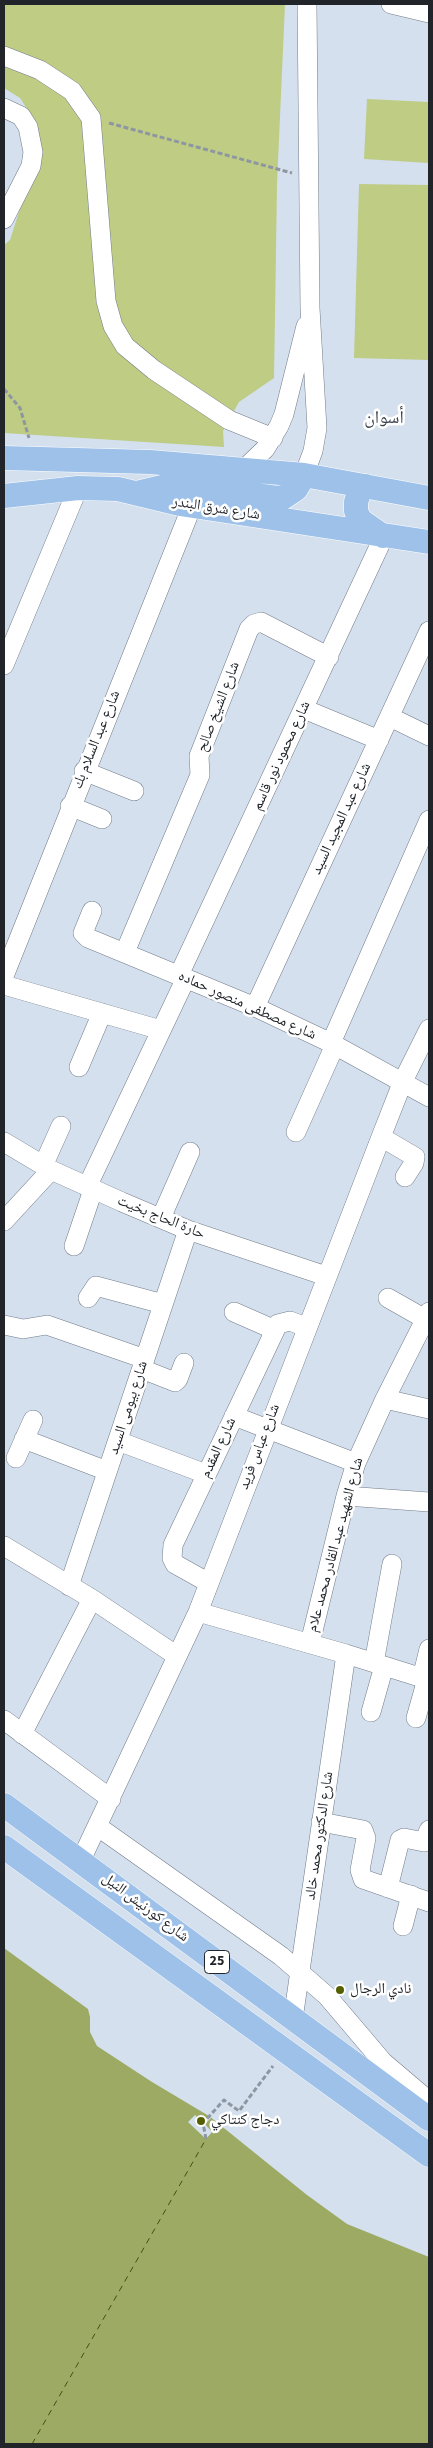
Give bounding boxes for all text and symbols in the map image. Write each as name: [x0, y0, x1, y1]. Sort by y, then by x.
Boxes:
district label: أسوان: [364, 408, 404, 430]
street label: شارع شرق البندر: [171, 493, 261, 525]
street label: شارع الشيخ صالح: [194, 659, 244, 755]
street label: شارع عبد السلام بك: [69, 688, 125, 792]
street label: شارع محمود نور قاسم: [249, 698, 315, 814]
street label: شارع عبد المجيد السيد: [308, 760, 376, 878]
street label: شارع مصطفى منصور حماده: [175, 967, 319, 1045]
street label: حارة الحاج بخيت: [114, 1192, 208, 1244]
street label: شارع بيومى السيد: [105, 1359, 153, 1457]
street label: شارع عباس فريد: [235, 1402, 285, 1492]
street label: شارع المقدم: [197, 1415, 241, 1481]
street label: شارع الشهيد عبد القادر محمد علام: [304, 1456, 368, 1634]
street label: شارع الدكتور محمد خالد: [302, 1771, 338, 1901]
street label: شارع كورنيش النيل: [98, 1870, 192, 1946]
road number: 25: [204, 1950, 230, 1974]
place label: نادي الرجال: [350, 1981, 411, 1999]
marker: نادي الرجال: [334, 1984, 346, 1996]
place label: دجاج كنتاكي: [211, 2112, 279, 2130]
marker: دجاج كنتاكي: [195, 2115, 207, 2127]

